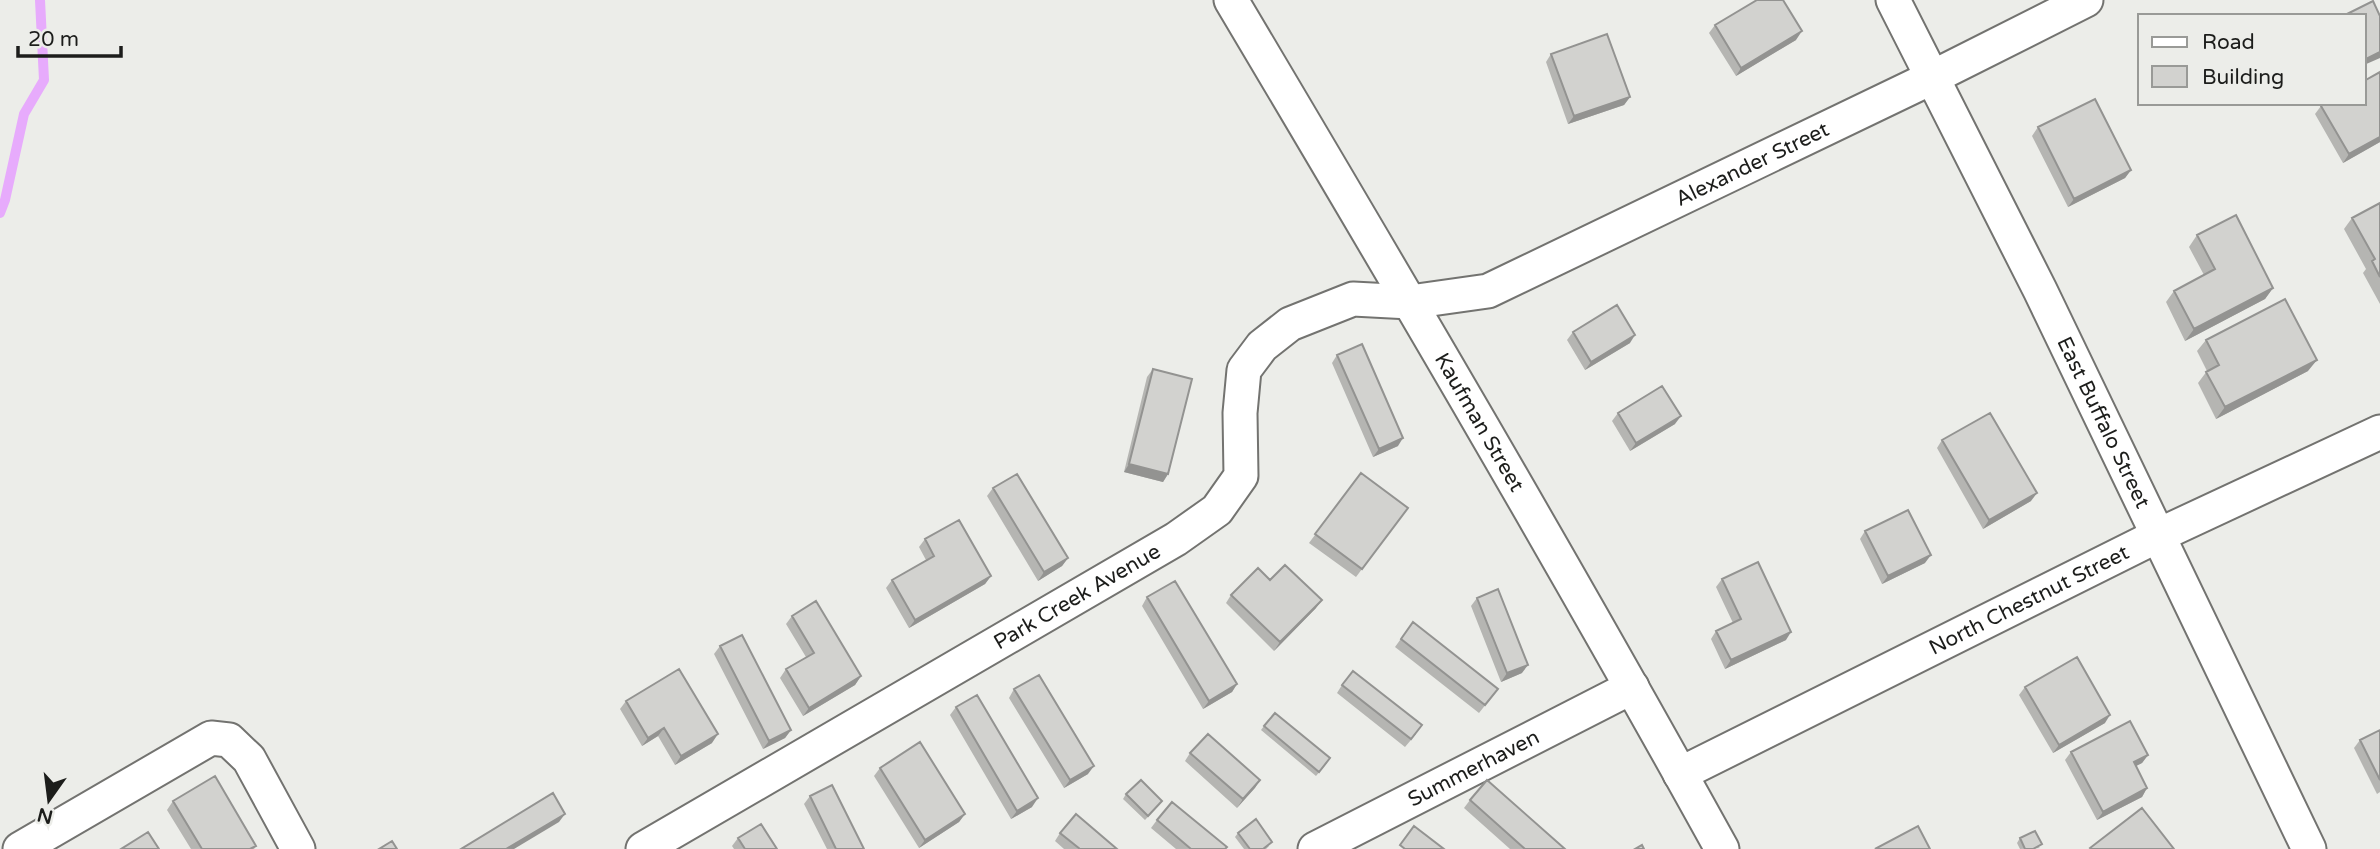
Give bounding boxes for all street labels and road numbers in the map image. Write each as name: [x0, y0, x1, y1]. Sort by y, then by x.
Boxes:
street label: Alexander Street: [1671, 116, 1833, 211]
street label: East Buffalo Street: [2052, 333, 2156, 512]
street label: Kaufman Street: [1430, 349, 1530, 496]
street label: Park Creek Avenue: [989, 538, 1165, 655]
street label: North Chestnut Street: [1925, 540, 2133, 660]
street label: Summerhaven: [1404, 724, 1543, 812]

